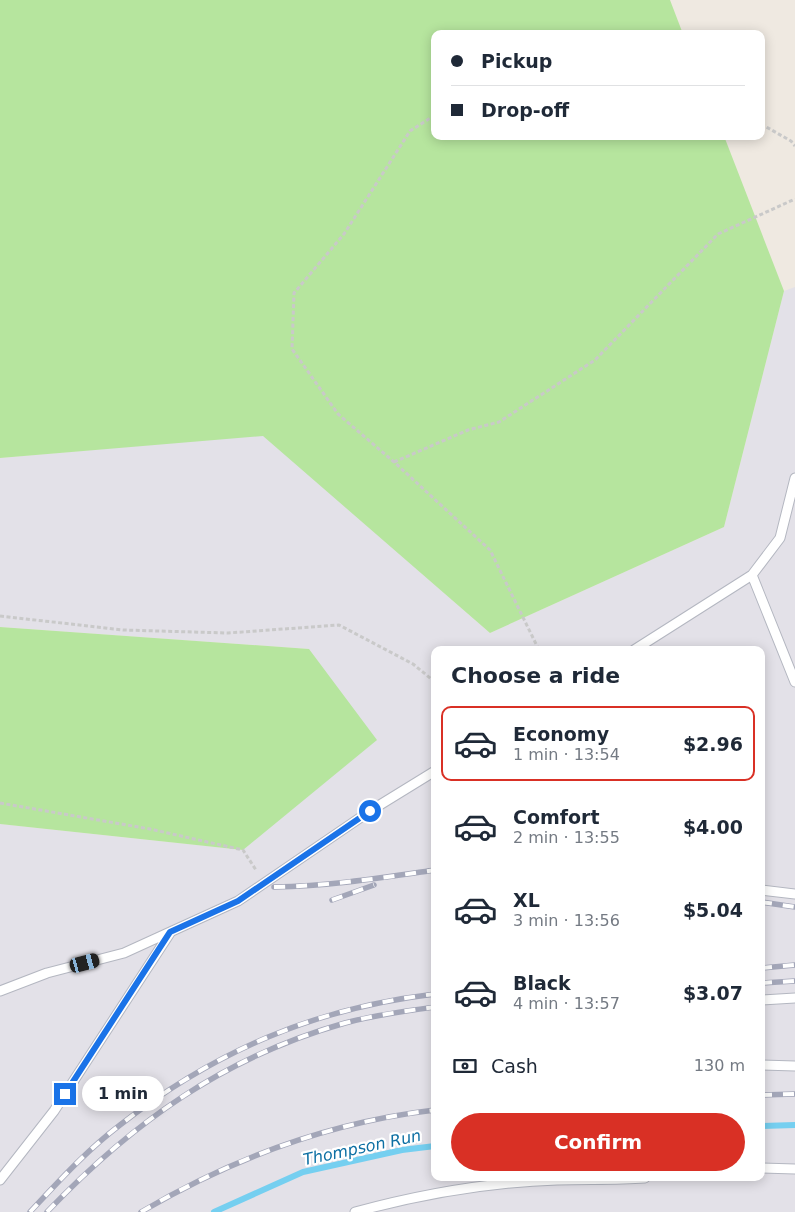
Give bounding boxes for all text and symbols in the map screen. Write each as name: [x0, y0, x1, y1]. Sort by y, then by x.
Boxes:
text: Pickup: [481, 50, 552, 72]
text: Drop-off: [481, 99, 569, 121]
text: Choose a ride: [451, 663, 620, 688]
icon: car: [453, 721, 498, 766]
text: Economy: [513, 723, 609, 745]
text: $2.96: [683, 733, 743, 755]
text: 1 min · 13:54: [513, 745, 620, 764]
route start: [359, 800, 381, 822]
icon: car: [453, 804, 498, 849]
text: Comfort: [513, 806, 600, 828]
text: $4.00: [683, 816, 743, 838]
text: 2 min · 13:55: [513, 828, 620, 847]
icon: car: [453, 887, 498, 932]
text: XL: [513, 889, 540, 911]
text: $5.04: [683, 899, 743, 921]
text: 3 min · 13:56: [513, 911, 620, 930]
car: [68, 952, 101, 974]
icon: car: [453, 970, 498, 1015]
text: Black: [513, 972, 571, 994]
text: $3.07: [683, 982, 743, 1004]
text: 4 min · 13:57: [513, 994, 620, 1013]
icon: cash: [451, 1052, 479, 1080]
text: Cash: [491, 1055, 538, 1077]
text: 130 m: [694, 1056, 745, 1075]
callout: 1 min: [82, 1076, 165, 1112]
route end: [54, 1083, 76, 1105]
text: 1 min: [98, 1084, 148, 1103]
button: Confirm: [451, 1113, 745, 1171]
water label: Thompson Run: [301, 1126, 423, 1169]

